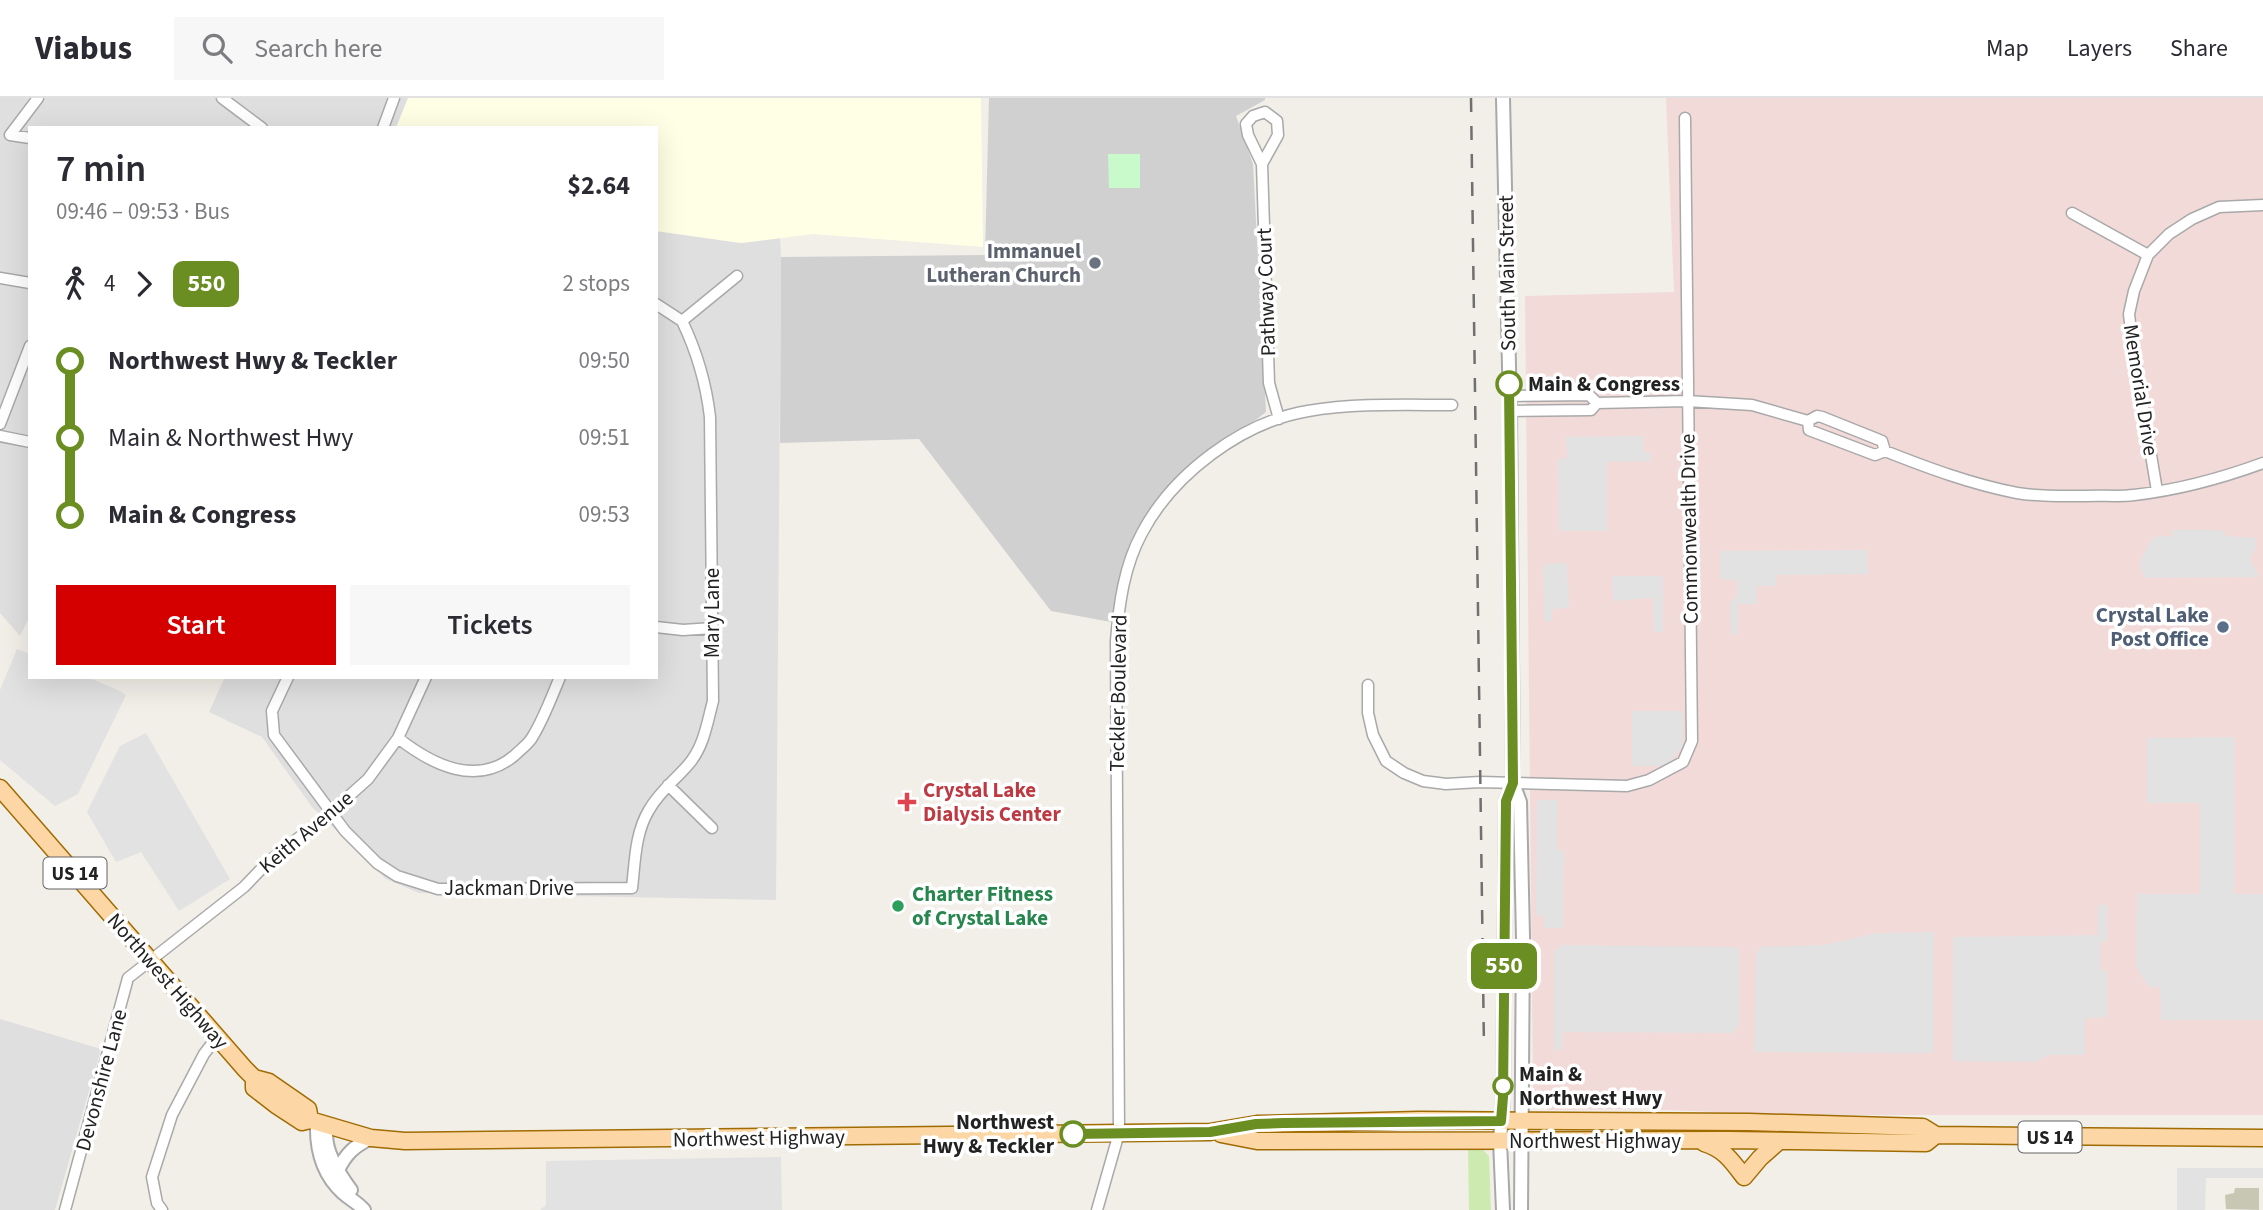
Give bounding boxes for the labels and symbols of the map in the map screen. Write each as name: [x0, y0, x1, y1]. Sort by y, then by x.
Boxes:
street label: South Main Street: [1491, 195, 1523, 351]
street label: Pathway Court: [1249, 227, 1283, 357]
place label: Immanuel Lutheran Church: [926, 236, 1081, 290]
marker: Immanuel Lutheran Church: [1087, 255, 1103, 271]
street label: Memorial Drive: [2116, 322, 2166, 458]
place label: Main & Congress: [1528, 369, 1680, 399]
marker: Main & Congress: [1496, 371, 1522, 397]
street label: Commonwealth Drive: [1672, 434, 1706, 624]
street label: Mary Lane: [697, 568, 727, 658]
place label: Crystal Lake Post Office: [2096, 600, 2209, 654]
street label: Teckler Boulevard: [1102, 614, 1134, 772]
marker: Crystal Lake Post Office: [2215, 619, 2231, 635]
place label: Crystal Lake Dialysis Center: [923, 775, 1061, 829]
street label: Keith Avenue: [252, 784, 360, 880]
marker: Crystal Lake Dialysis Center: [897, 792, 917, 812]
road number: US 14: [43, 858, 106, 888]
street label: Jackman Drive: [444, 873, 574, 903]
place label: Charter Fitness of Crystal Lake: [912, 879, 1053, 933]
marker: Charter Fitness of Crystal Lake: [890, 898, 906, 914]
street label: Northwest Highway: [100, 906, 236, 1056]
line badge: 550: [1464, 943, 1544, 989]
street label: Devonshire Lane: [68, 1006, 134, 1154]
place label: Main & Northwest Hwy: [1519, 1059, 1663, 1113]
marker: Main & Northwest Hwy: [1493, 1076, 1513, 1096]
place label: Northwest Hwy & Teckler: [923, 1107, 1055, 1161]
street label: Northwest Highway: [673, 1121, 845, 1154]
marker: Northwest Hwy & Teckler: [1060, 1121, 1086, 1147]
road number: US 14: [2018, 1121, 2082, 1152]
street label: Northwest Highway: [1509, 1126, 1681, 1156]

